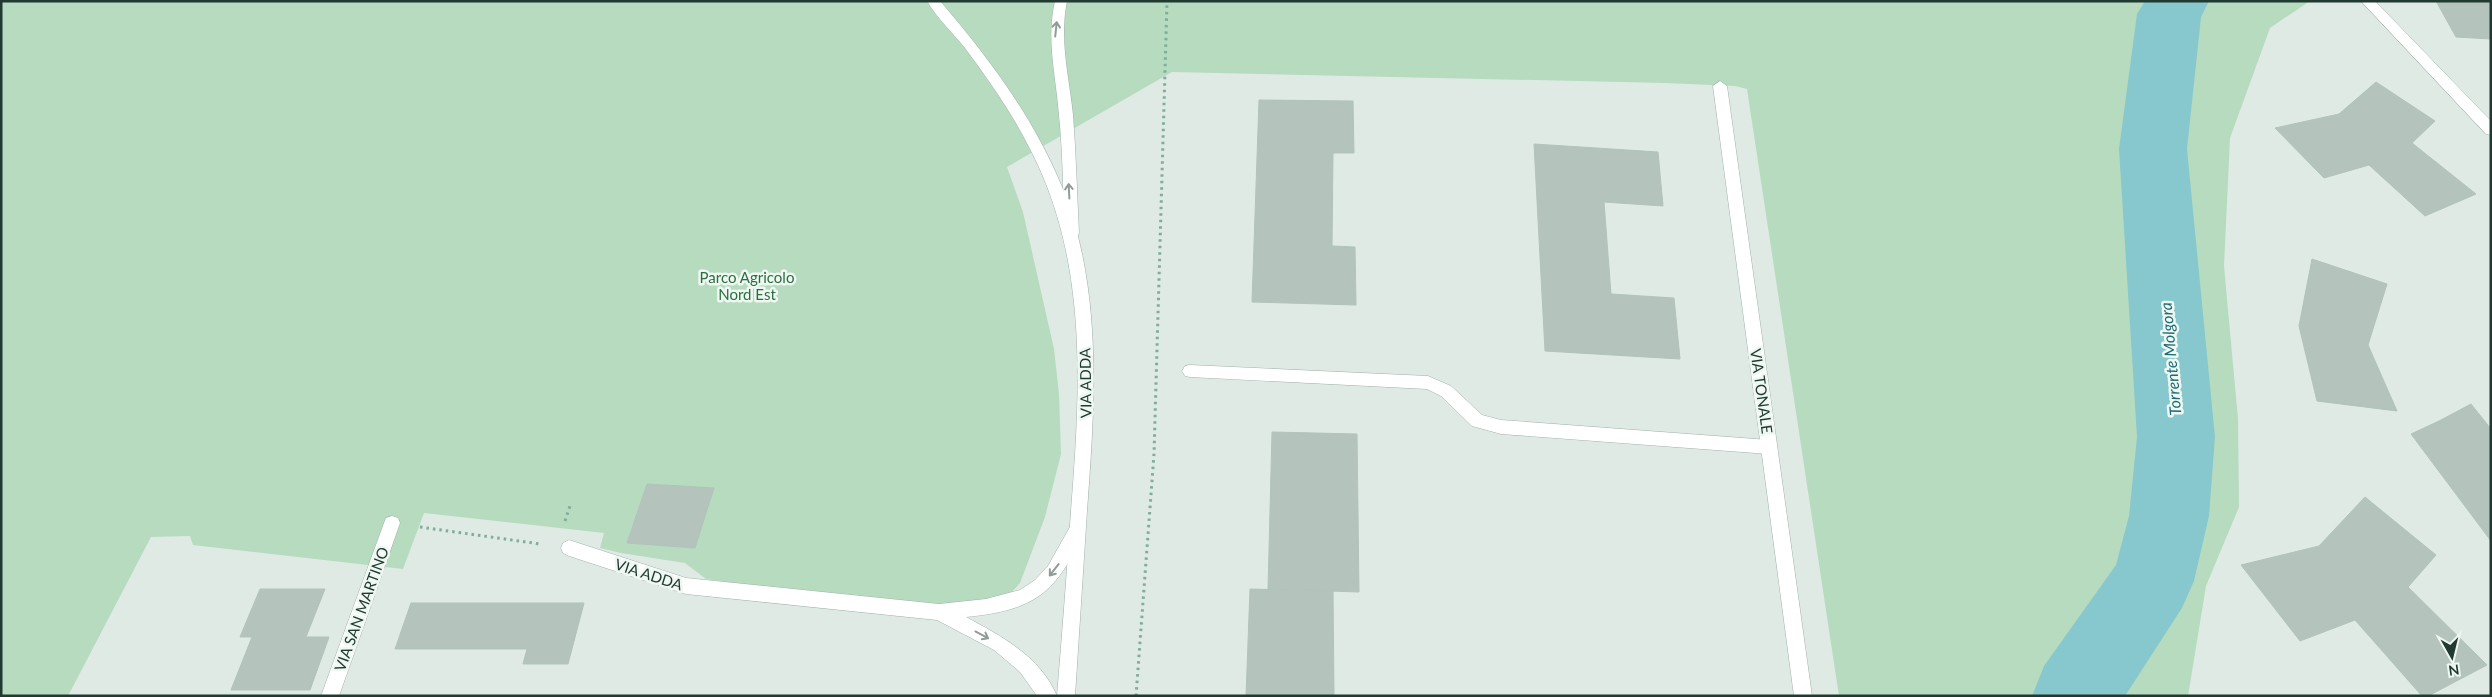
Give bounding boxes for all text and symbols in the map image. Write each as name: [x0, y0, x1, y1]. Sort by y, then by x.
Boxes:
one-way arrow: [1051, 21, 1061, 37]
one-way arrow: [1065, 183, 1074, 199]
park label: Parco Agricolo Nord Est: [700, 268, 794, 303]
water label: Torrente Molgora: [2156, 302, 2184, 416]
street label: VIA ADDA: [1075, 347, 1095, 418]
street label: VIA TONALE: [1747, 347, 1777, 435]
street label: VIA SAN MARTINO: [330, 544, 392, 674]
street label: VIA ADDA: [613, 555, 686, 594]
one-way arrow: [1049, 563, 1059, 577]
one-way arrow: [975, 630, 990, 640]
north arrow: [2427, 632, 2477, 682]
text: N: [2447, 661, 2460, 680]

